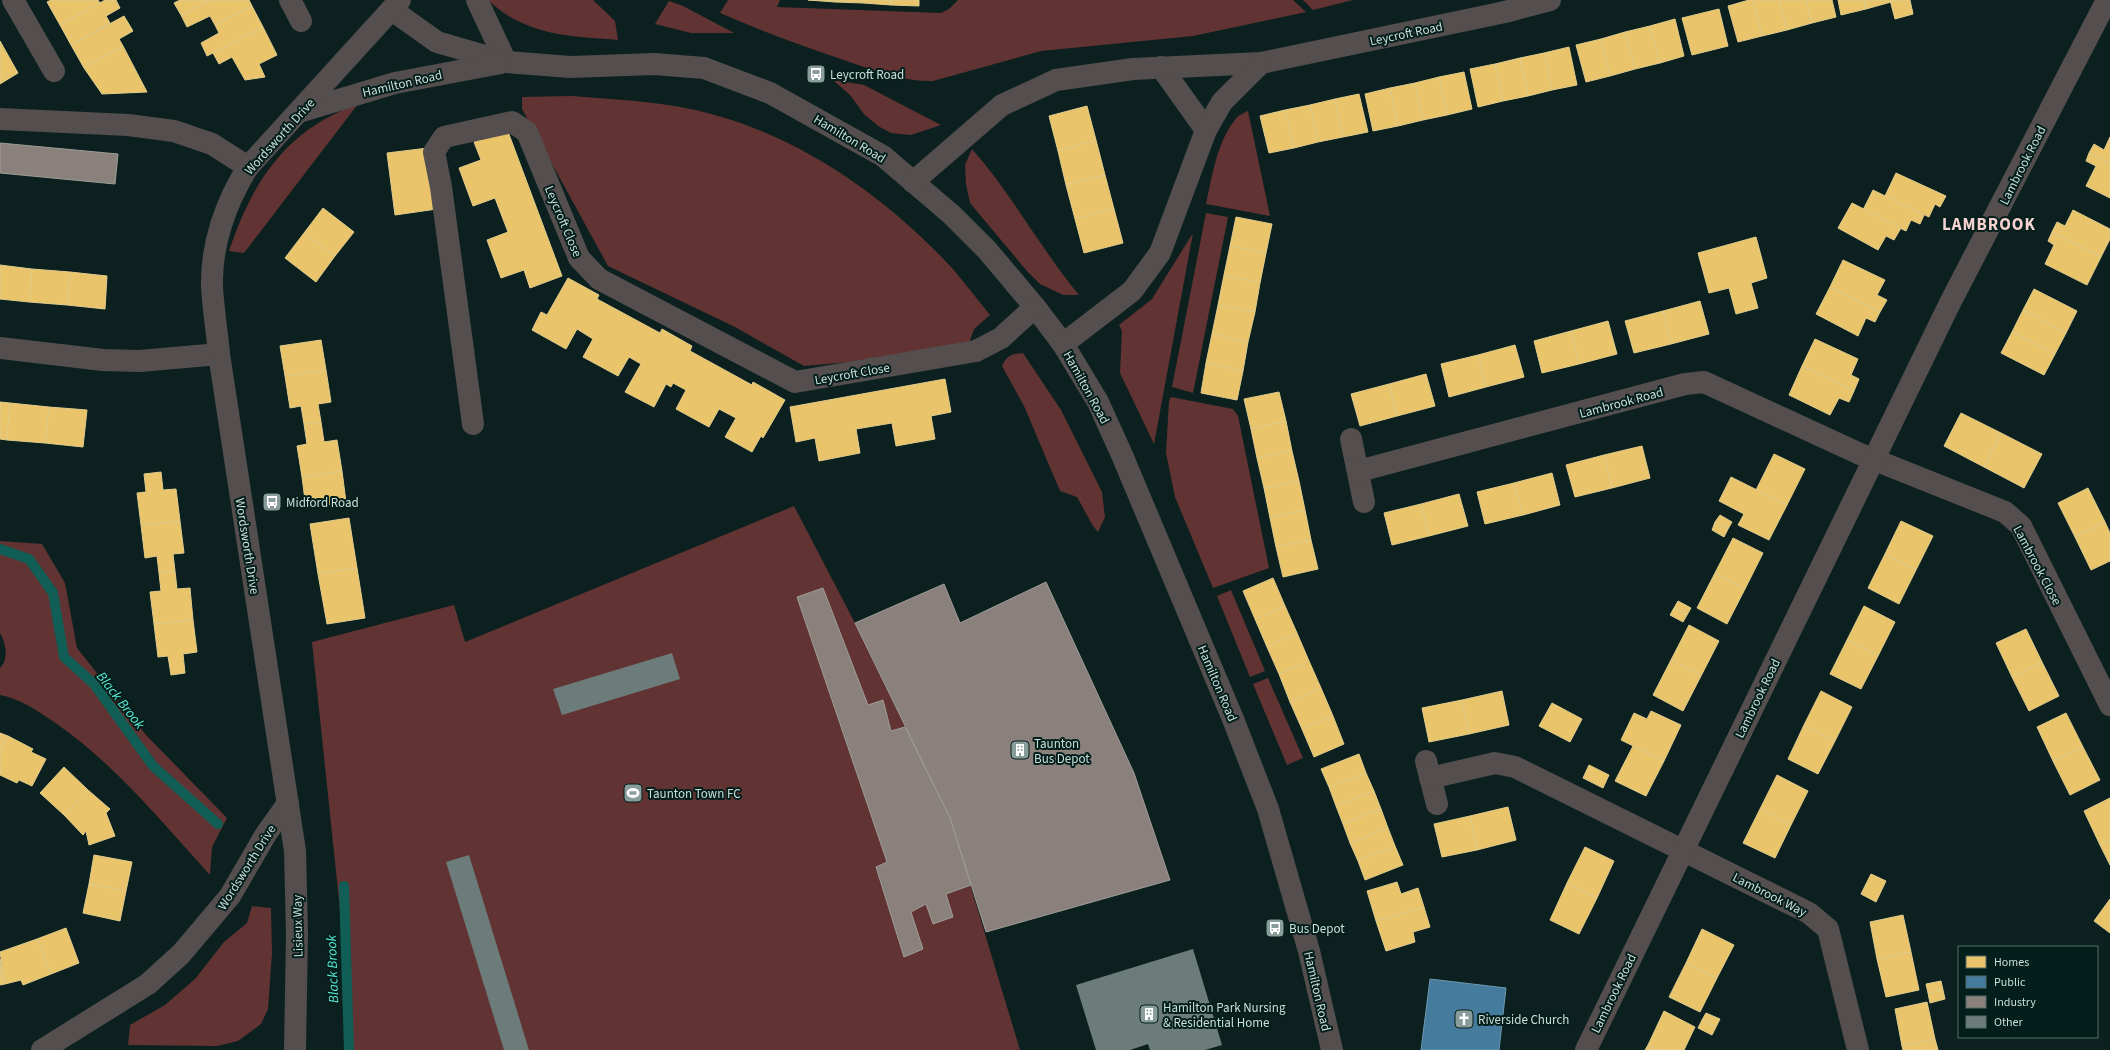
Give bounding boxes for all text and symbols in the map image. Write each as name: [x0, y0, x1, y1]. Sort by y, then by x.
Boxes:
street label: Leycroft Road: [1368, 17, 1444, 51]
bus stop icon: Leycroft Road: [805, 63, 827, 85]
street label: Hamilton Road: [361, 66, 444, 102]
place label: Leycroft Road: [830, 66, 904, 84]
street label: Wordsworth Drive: [240, 94, 319, 179]
street label: Hamilton Road: [810, 110, 889, 167]
street label: Lambrook Road: [1995, 123, 2050, 208]
street label: Leycroft Close: [540, 183, 586, 260]
district label: LAMBROOK: [1942, 213, 2036, 237]
street label: Hamilton Road: [1059, 348, 1114, 427]
street label: Leycroft Close: [813, 359, 891, 389]
street label: Lambrook Road: [1577, 383, 1665, 423]
bus stop icon: Midford Road: [261, 491, 283, 513]
place label: Midford Road: [286, 494, 359, 512]
street label: Wordsworth Drive: [231, 497, 264, 596]
street label: Lambrook Close: [2009, 522, 2066, 609]
street label: Hamilton Road: [1193, 643, 1241, 724]
street label: Lambrook Road: [1731, 656, 1785, 741]
water label: Black Brook: [91, 668, 149, 734]
place label: Taunton Bus Depot: [1034, 735, 1090, 768]
building icon: Taunton Bus Depot: [1009, 739, 1031, 761]
sports icon: Taunton Town FC: [622, 782, 644, 804]
place label: Taunton Town FC: [647, 785, 741, 803]
street label: Wordsworth Drive: [213, 821, 280, 914]
street label: Lambrook Way: [1729, 868, 1810, 921]
street label: Lisieux Way: [288, 894, 308, 957]
bus stop icon: Bus Depot: [1264, 917, 1286, 939]
place label: Bus Depot: [1289, 920, 1345, 938]
water label: Black Brook: [322, 934, 344, 1003]
legend: [1958, 946, 2098, 1038]
street label: Hamilton Road: [1299, 950, 1335, 1033]
street label: Lambrook Road: [1587, 951, 1641, 1036]
text: Homes: [1994, 954, 2029, 971]
text: Public: [1994, 974, 2026, 991]
text: Industry: [1994, 994, 2036, 1011]
place label: Hamilton Park Nursing & Residential Home: [1163, 999, 1286, 1032]
building icon: Hamilton Park Nursing & Residential Home: [1138, 1003, 1160, 1025]
church icon: Riverside Church: [1453, 1008, 1475, 1030]
place label: Riverside Church: [1478, 1011, 1569, 1029]
text: Other: [1994, 1014, 2024, 1031]

